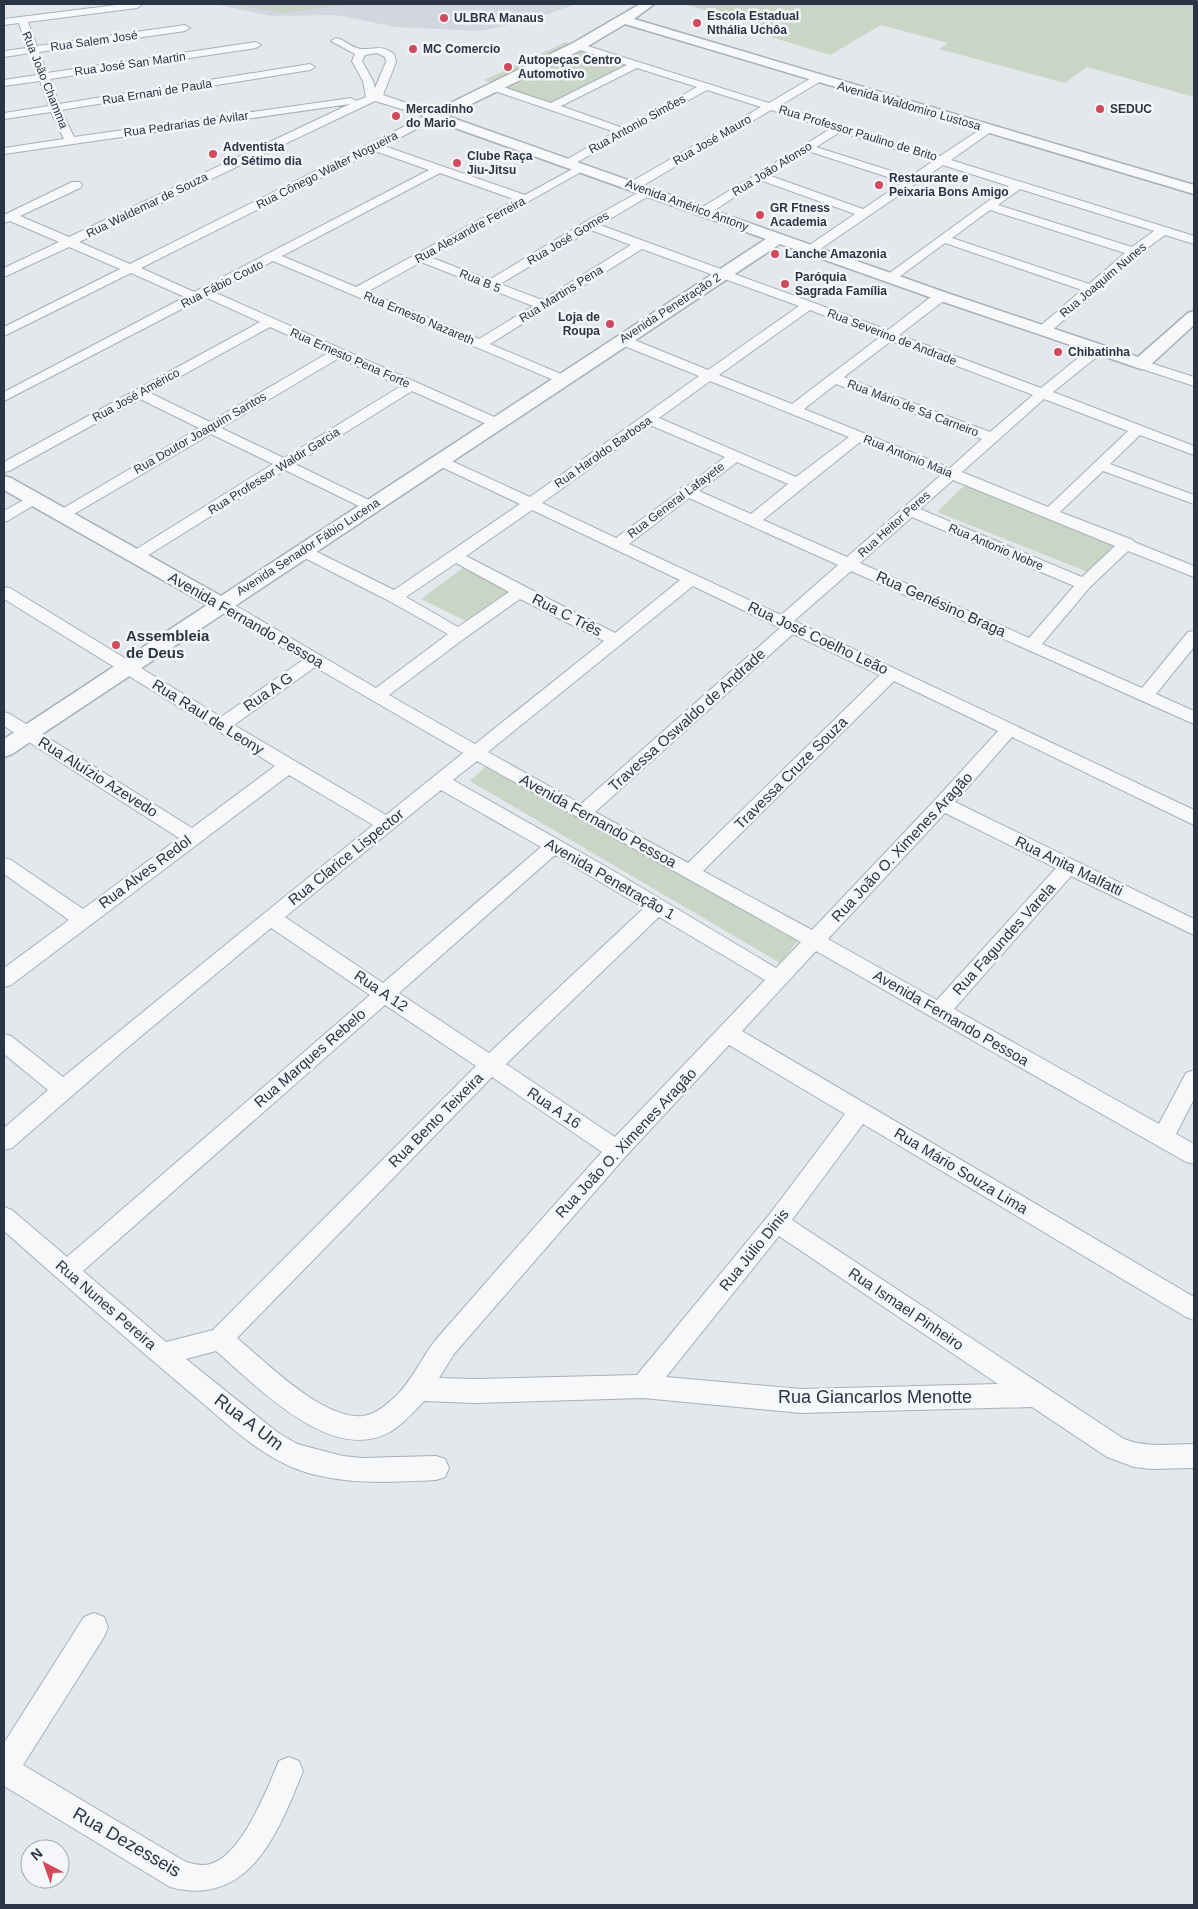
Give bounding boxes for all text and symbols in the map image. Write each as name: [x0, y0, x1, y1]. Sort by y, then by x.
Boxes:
place label: Escola Estadual Nthália Uchôa: [707, 9, 799, 37]
place label: ULBRA Manaus: [454, 11, 544, 25]
marker: ULBRA Manaus: [438, 12, 450, 24]
marker: Escola Estadual Nthália Uchôa: [691, 17, 703, 29]
street label: Rua Salem José: [49, 28, 139, 54]
street label: Rua João Chamma: [19, 29, 71, 131]
place label: MC Comercio: [423, 42, 500, 56]
marker: MC Comercio: [407, 43, 419, 55]
street label: Rua José San Martin: [74, 49, 186, 79]
place label: Autopeças Centro Automotivo: [518, 53, 621, 81]
marker: Autopeças Centro Automotivo: [502, 61, 514, 73]
street label: Rua Ernani de Paula: [101, 76, 213, 108]
street label: Avenida Waldomiro Lustosa: [836, 79, 983, 133]
street label: Rua Antonio Simões: [586, 92, 688, 156]
place label: Mercadinho do Mario: [406, 102, 473, 130]
street label: Rua Professor Paulino de Brito: [777, 102, 939, 164]
place label: SEDUC: [1110, 102, 1152, 116]
marker: SEDUC: [1094, 103, 1106, 115]
street label: Rua Pedrarias de Avilar: [123, 108, 249, 140]
marker: Mercadinho do Mario: [390, 110, 402, 122]
street label: Rua José Mauro: [670, 112, 754, 168]
street label: Rua Cônego Walter Nogueira: [254, 128, 400, 212]
street label: Rua João Afonso: [730, 139, 815, 199]
place label: Adventista do Sétimo dia: [223, 140, 302, 168]
marker: Adventista do Sétimo dia: [207, 148, 219, 160]
place label: Clube Raça Jiu-Jitsu: [467, 149, 533, 177]
marker: Clube Raça Jiu-Jitsu: [451, 157, 463, 169]
street label: Rua Waldemar de Souza: [84, 169, 210, 241]
place label: Restaurante e Peixaria Bons Amigo: [889, 171, 1009, 199]
street label: Avenida Américo Antony: [624, 176, 750, 234]
marker: Restaurante e Peixaria Bons Amigo: [873, 179, 885, 191]
street label: Rua Alexandre Ferreira: [412, 194, 528, 266]
place label: GR Ftness Academia: [770, 201, 830, 229]
street label: Rua José Gomes: [525, 208, 611, 268]
marker: GR Ftness Academia: [754, 209, 766, 221]
street label: Rua Joaquim Nunes: [1057, 240, 1149, 320]
place label: Lanche Amazonia: [785, 247, 887, 261]
marker: Lanche Amazonia: [769, 248, 781, 260]
street label: Rua Fábio Couto: [178, 257, 266, 311]
street label: Rua Martins Pena: [517, 262, 606, 325]
street label: Rua B 5: [457, 266, 503, 296]
street label: Avenida Penetração 2: [617, 270, 724, 346]
place label: Paróquia Sagrada Família: [795, 270, 887, 298]
marker: Paróquia Sagrada Família: [779, 278, 791, 290]
street label: Rua Ernesto Nazareth: [362, 288, 476, 348]
street label: Rua Severino de Andrade: [825, 306, 959, 368]
place label: Loja de Roupa: [558, 310, 600, 338]
marker: Loja de Roupa: [604, 318, 616, 330]
street label: Rua Ernesto Pena Forte: [288, 325, 412, 391]
place label: Chibatinha: [1068, 345, 1130, 359]
marker: Chibatinha: [1052, 346, 1064, 358]
street label: Rua José Américo: [90, 365, 182, 425]
street label: Rua Mário de Sá Carneiro: [845, 376, 981, 440]
street label: Rua Doutor Joaquim Santos: [131, 389, 269, 477]
street label: Rua Haroldo Barbosa: [552, 413, 655, 491]
street label: Rua Professor Waldir Garcia: [206, 425, 343, 517]
street label: Rua Antonio Maia: [861, 432, 955, 480]
street label: Rua General Lafayete: [625, 459, 727, 541]
street label: Rua Heitor Peres: [855, 488, 933, 560]
street label: Avenida Senador Fábio Lucena: [234, 495, 382, 599]
street label: Rua Antonio Nobre: [947, 521, 1046, 573]
street label: Rua Genésino Braga: [874, 567, 1009, 640]
street label: Avenida Fernando Pessoa: [166, 568, 328, 671]
street label: Rua C Três: [530, 590, 605, 639]
street label: Rua José Coelho Leão: [745, 598, 891, 677]
place label: Assembleia de Deus: [126, 627, 210, 661]
marker: Assembleia de Deus: [110, 639, 122, 651]
street label: Travessa Oswaldo de Andrade: [605, 645, 768, 794]
street label: Rua A G: [240, 669, 295, 715]
street label: Rua Raul de Leony: [149, 675, 268, 758]
street label: Travessa Cruze Souza: [731, 712, 851, 832]
street label: Rua Aluízio Azevedo: [35, 733, 161, 820]
street label: Rua João O. Ximenes Aragão: [828, 768, 976, 925]
street label: Avenida Fernando Pessoa: [517, 770, 680, 871]
street label: Rua Clarice Lispector: [285, 805, 407, 908]
street label: Rua Alves Redol: [95, 831, 194, 912]
street label: Rua Anita Malfatti: [1013, 832, 1126, 899]
street label: Avenida Penetração 1: [542, 834, 678, 923]
street label: Rua Fagundes Varela: [949, 879, 1059, 998]
street label: Avenida Fernando Pessoa: [871, 966, 1033, 1069]
street label: Rua A 12: [351, 967, 411, 1015]
street label: Rua Marques Rebelo: [251, 1005, 369, 1111]
street label: Rua João O. Ximenes Aragão: [552, 1064, 700, 1221]
street label: Rua Bento Teixeira: [385, 1068, 487, 1170]
street label: Rua A 16: [524, 1084, 584, 1132]
street label: Rua Mário Souza Lima: [891, 1124, 1032, 1217]
street label: Rua Júlio Dinis: [716, 1205, 792, 1294]
street label: Rua Nunes Pereira: [53, 1256, 161, 1353]
street label: Rua Ismael Pinheiro: [846, 1264, 967, 1353]
street label: Rua Giancarlos Menotte: [778, 1387, 972, 1407]
street label: Rua A Um: [211, 1390, 287, 1454]
street label: Rua Dezesseis: [70, 1803, 184, 1881]
north arrow: [20, 1839, 70, 1889]
text: N: [27, 1845, 46, 1864]

